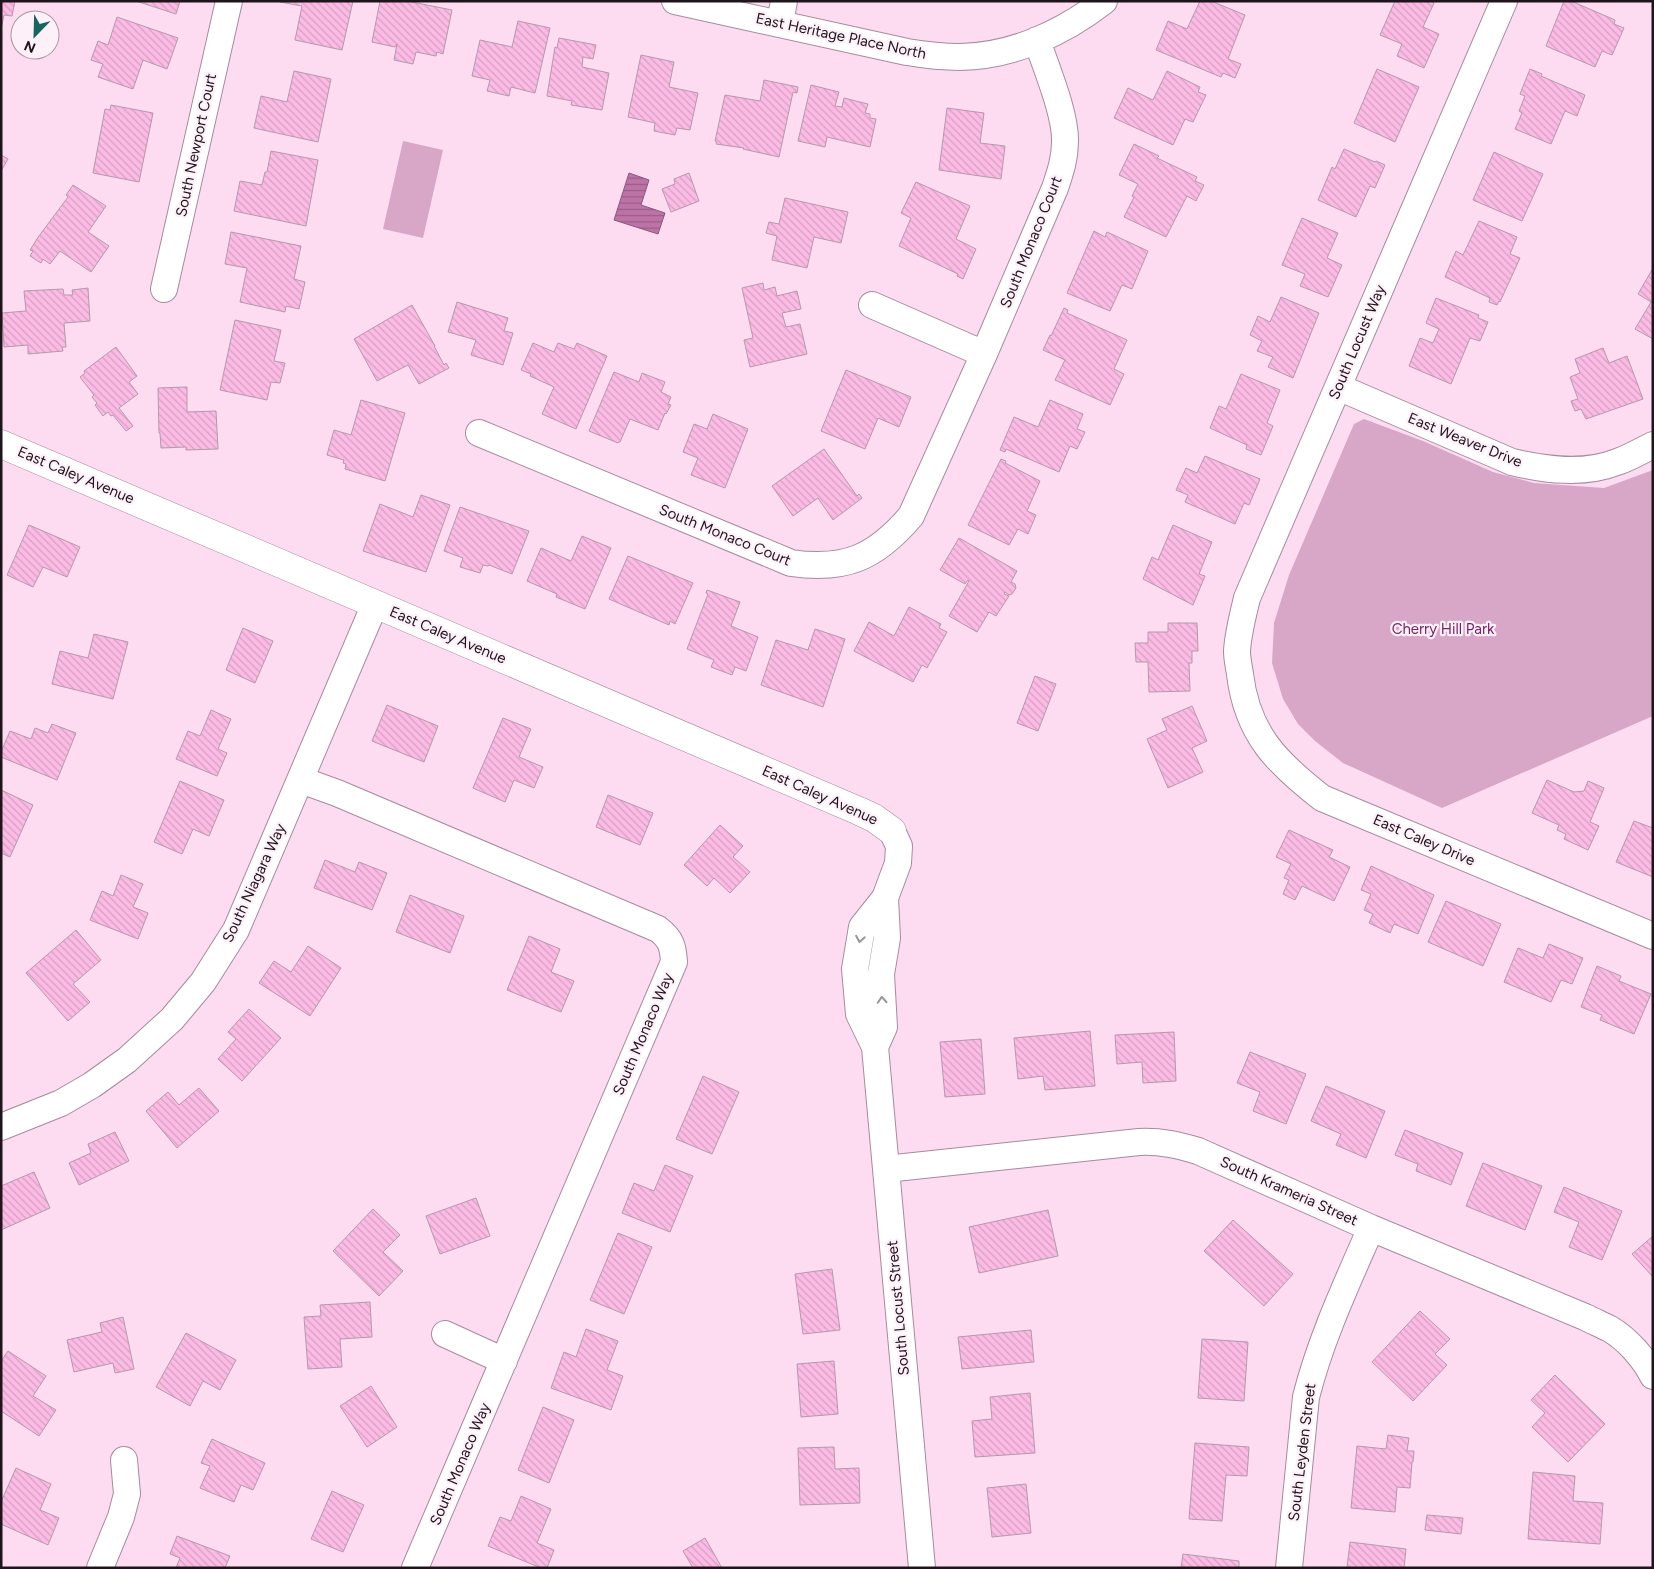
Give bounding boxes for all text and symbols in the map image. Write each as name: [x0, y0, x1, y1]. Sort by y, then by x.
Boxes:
street label: East Heritage Place North: [754, 9, 928, 63]
north arrow: [10, 10, 60, 60]
text: N: [22, 37, 38, 56]
street label: South Newport Court: [172, 71, 220, 218]
street label: South Monaco Court: [996, 173, 1066, 311]
street label: South Locust Way: [1325, 282, 1389, 402]
street label: East Weaver Drive: [1405, 409, 1525, 471]
street label: East Caley Avenue: [15, 442, 137, 508]
street label: South Monaco Court: [656, 500, 794, 570]
street label: East Caley Avenue: [387, 602, 509, 668]
park label: Cherry Hill Park: [1392, 620, 1495, 638]
street label: East Caley Avenue: [759, 761, 881, 829]
street label: East Caley Drive: [1370, 810, 1478, 870]
street label: South Niagara Way: [219, 821, 289, 945]
one-way arrow: [856, 934, 866, 943]
street label: South Monaco Way: [609, 970, 677, 1098]
one-way arrow: [877, 996, 888, 1004]
street label: South Krameria Street: [1217, 1153, 1361, 1230]
street label: South Locust Street: [883, 1239, 913, 1376]
street label: South Leyden Street: [1285, 1382, 1319, 1522]
street label: South Monaco Way: [426, 1400, 494, 1528]

